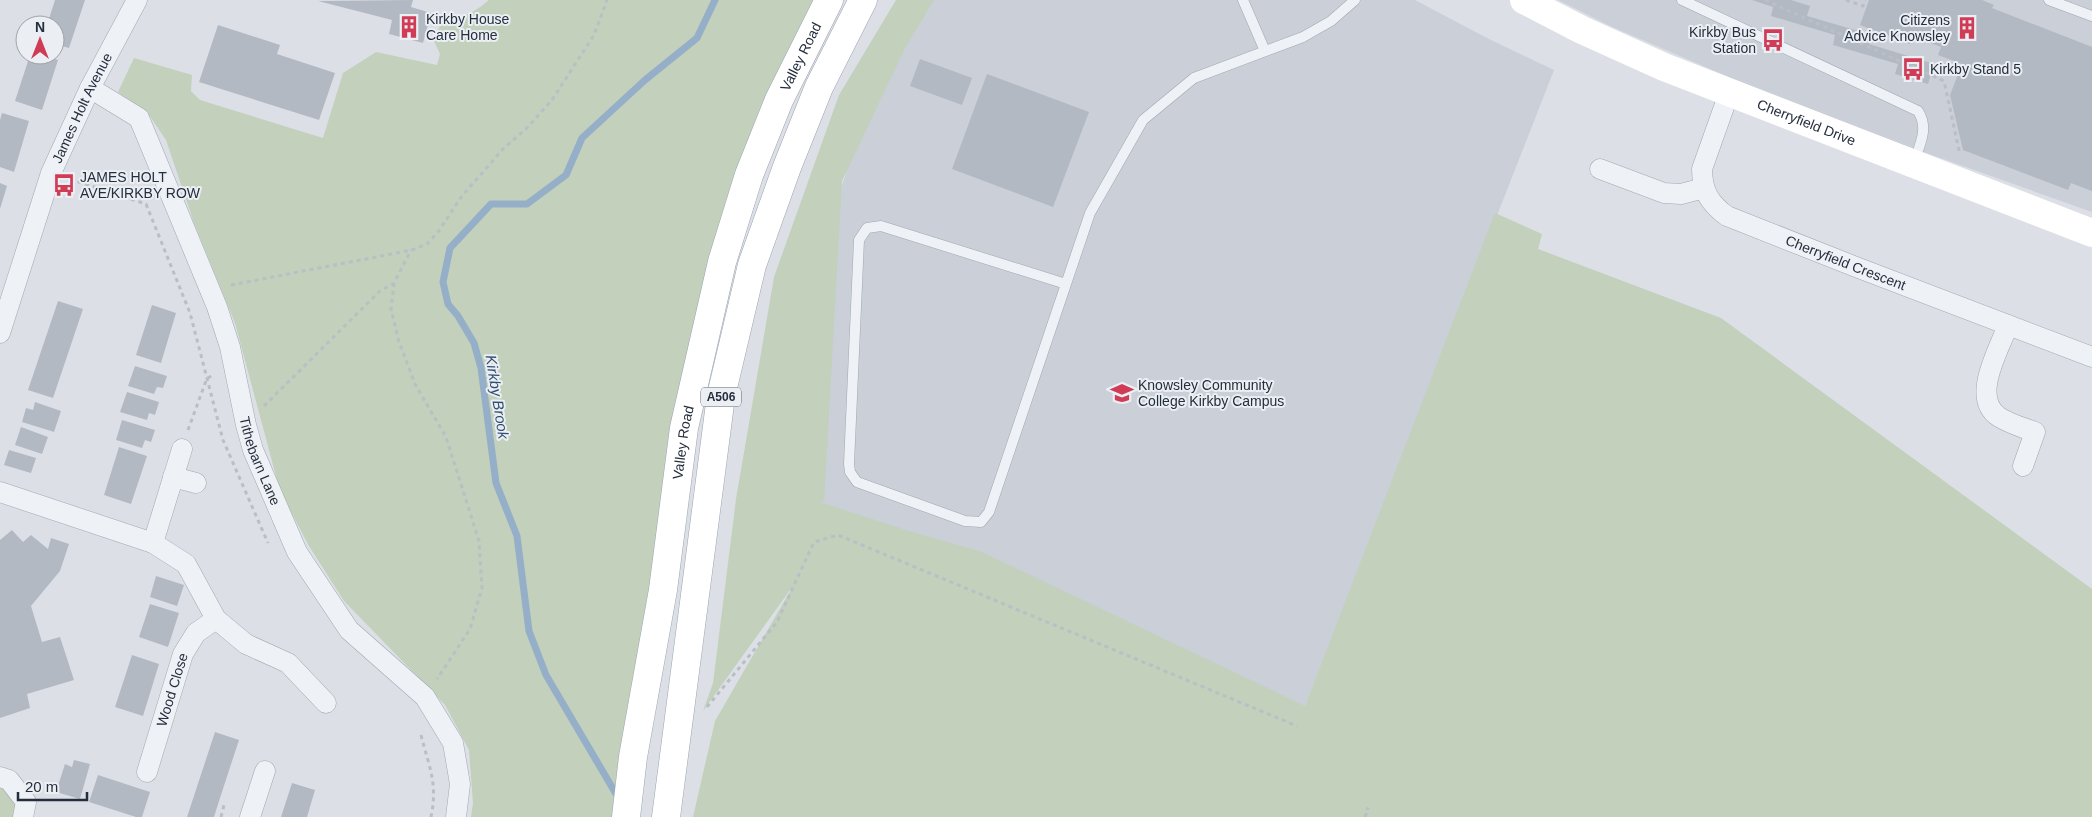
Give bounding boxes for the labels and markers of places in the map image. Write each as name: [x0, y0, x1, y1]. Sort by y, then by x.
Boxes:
place label: Kirkby House Care Home: [426, 11, 509, 43]
place label: Citizens Advice Knowsley: [1844, 12, 1950, 44]
building icon: Kirkby House Care Home: [396, 14, 422, 40]
building icon: Citizens Advice Knowsley: [1954, 15, 1980, 41]
place label: Kirkby Bus Station: [1689, 24, 1756, 56]
bus stop icon: Kirkby Bus Station: [1760, 27, 1786, 53]
bus stop icon: Kirkby Stand 5: [1900, 56, 1926, 82]
place label: Kirkby Stand 5: [1930, 61, 2021, 77]
place label: JAMES HOLT AVE/KIRKBY ROW: [80, 169, 201, 201]
bus stop icon: JAMES HOLT AVE/KIRKBY ROW: [51, 172, 77, 198]
place label: Knowsley Community College Kirkby Campus: [1138, 377, 1284, 409]
school or university icon: Knowsley Community College Kirkby Campus: [1109, 380, 1135, 406]

